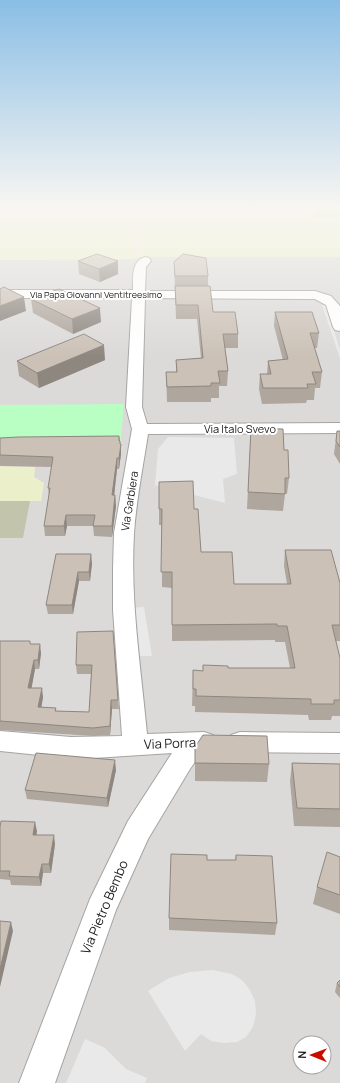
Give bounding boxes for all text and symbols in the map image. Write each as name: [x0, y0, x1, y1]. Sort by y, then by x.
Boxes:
street label: Via Papa Giovanni Ventitreesimo: [30, 288, 162, 301]
street label: Via Italo Svevo: [204, 421, 276, 436]
street label: Via Garbiera: [117, 470, 141, 532]
street label: Via Porra: [144, 733, 196, 753]
street label: Via Pietro Bembo: [76, 857, 132, 957]
north arrow: [292, 1035, 332, 1075]
text: N: [294, 1051, 309, 1059]

